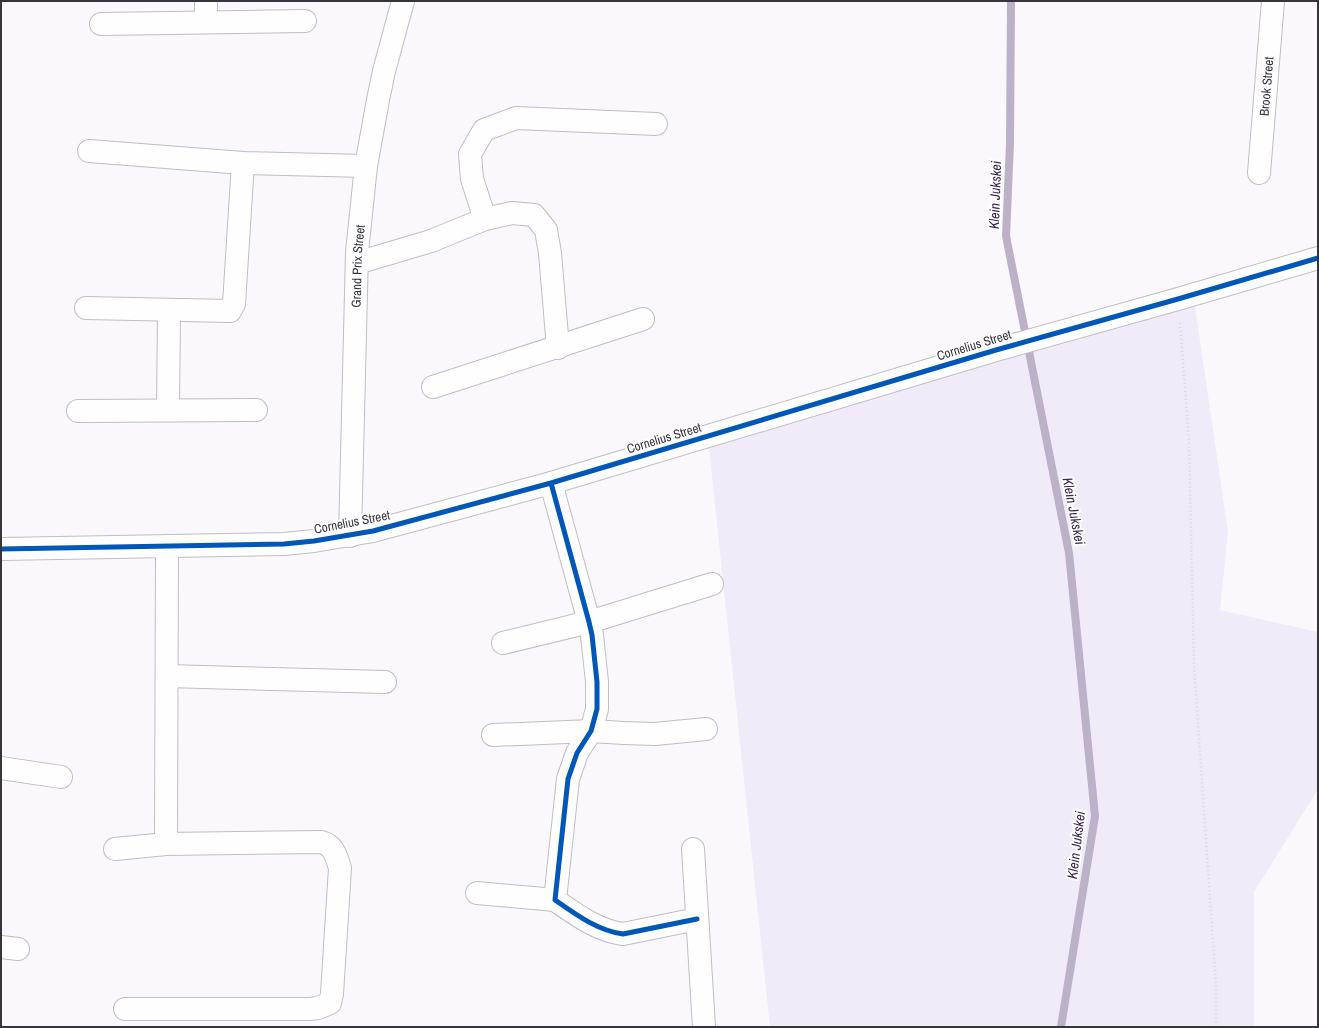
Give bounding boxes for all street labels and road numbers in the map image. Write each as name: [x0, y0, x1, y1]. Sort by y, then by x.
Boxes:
street label: Brook Street: [1255, 56, 1277, 117]
street label: Grand Prix Street: [347, 224, 368, 308]
street label: Cornelius Street: [935, 326, 1013, 364]
street label: Cornelius Street: [625, 419, 703, 457]
street label: Cornelius Street: [313, 506, 391, 538]

